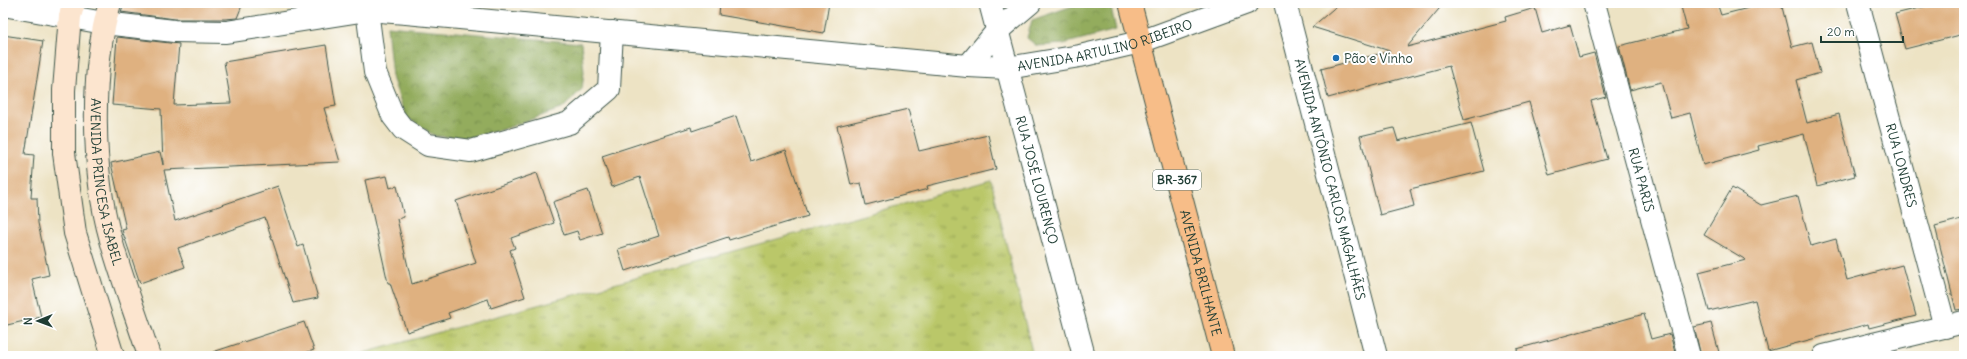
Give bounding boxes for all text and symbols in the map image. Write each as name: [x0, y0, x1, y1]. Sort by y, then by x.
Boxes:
street label: AVENIDA ARTULINO RIBEIRO: [1016, 16, 1195, 75]
scale bar: [1821, 18, 1903, 44]
text: 20 m: [1827, 24, 1855, 39]
place label: Pão e Vinho: [1344, 50, 1413, 67]
marker: Pão e Vinho: [1331, 53, 1341, 63]
street label: AVENIDA ANTÔNIO CARLOS MAGALHÃES: [1291, 57, 1369, 302]
street label: AVENIDA PRINCESA ISABEL: [87, 98, 126, 268]
street label: RUA JOSÉ LOURENÇO: [1011, 114, 1062, 246]
street label: RUA LONDRES: [1882, 121, 1921, 209]
street label: RUA PARIS: [1624, 146, 1658, 214]
road number: BR-367: [1153, 170, 1201, 190]
street label: AVENIDA BRILHANTE: [1176, 208, 1225, 338]
north arrow: [18, 301, 58, 341]
text: N: [21, 317, 35, 325]

